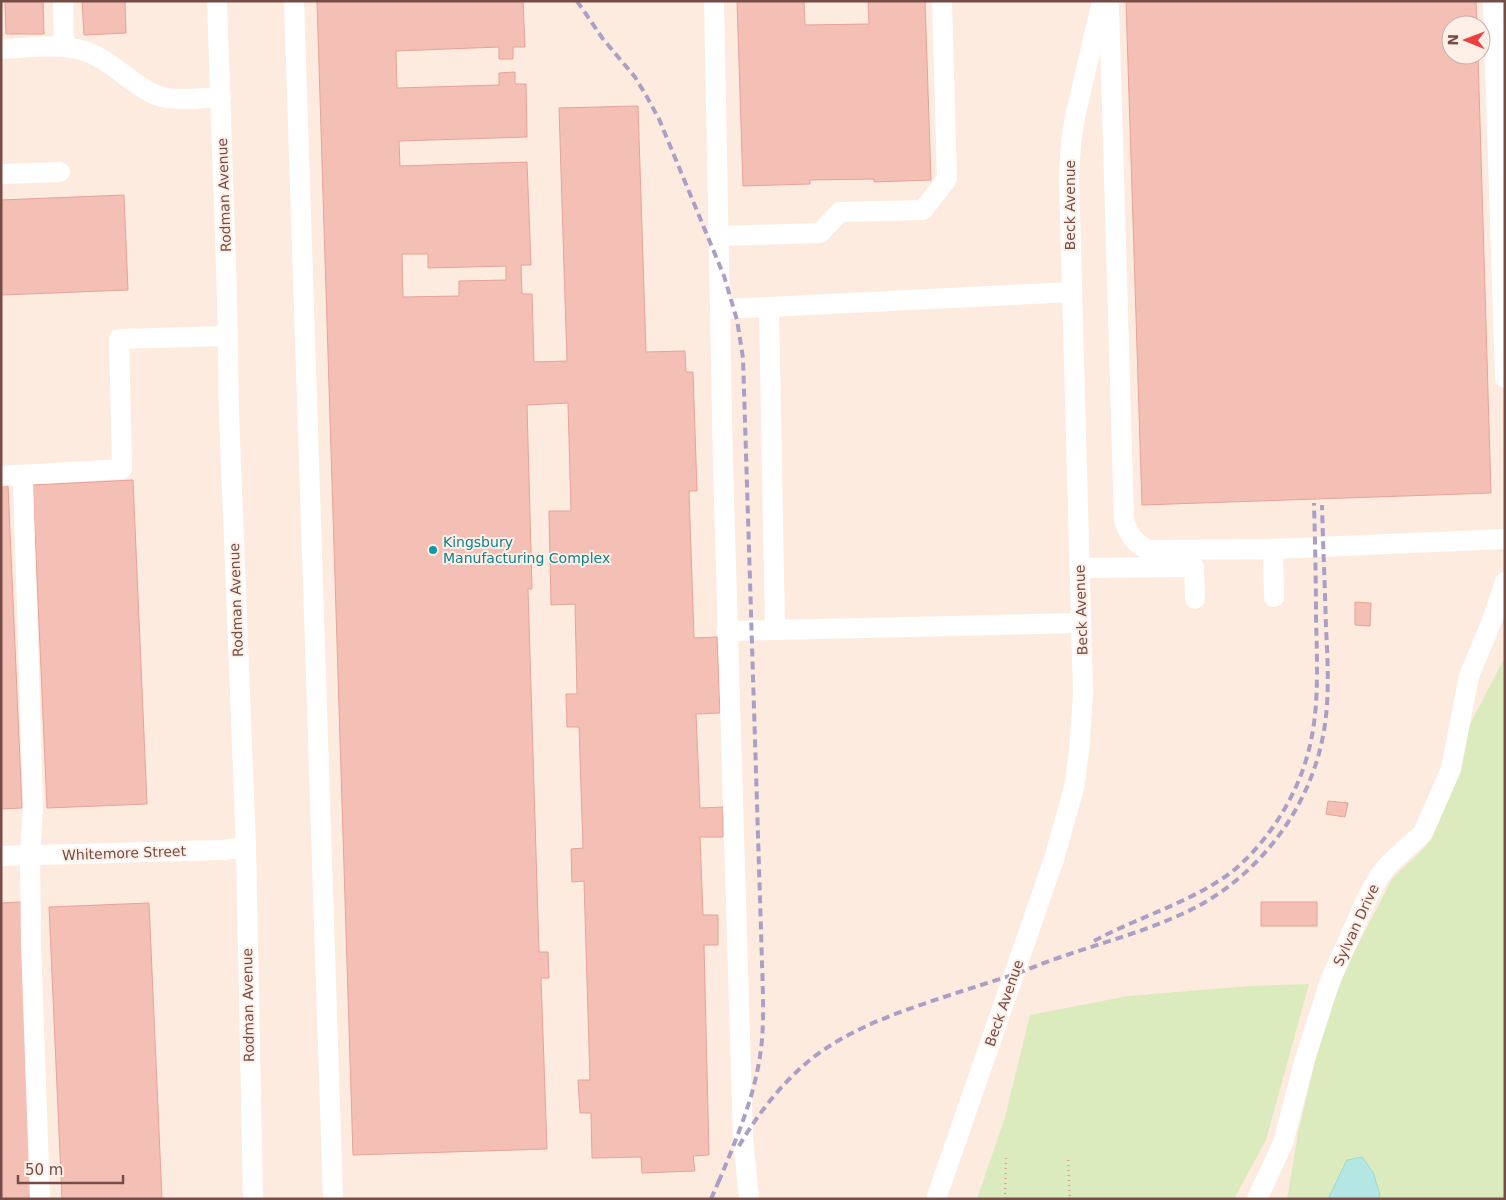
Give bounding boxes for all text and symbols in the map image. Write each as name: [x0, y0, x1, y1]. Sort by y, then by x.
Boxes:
north arrow: [1441, 15, 1491, 65]
text: N: [1445, 34, 1461, 46]
street label: Rodman Avenue: [214, 138, 234, 252]
street label: Beck Avenue: [1062, 160, 1078, 250]
place label: Kingsbury Manufacturing Complex: [443, 534, 610, 566]
street label: Rodman Avenue: [226, 543, 246, 657]
marker: Kingsbury Manufacturing Complex: [427, 544, 439, 556]
street label: Beck Avenue: [1071, 564, 1091, 656]
street label: Whitemore Street: [62, 843, 187, 863]
street label: Sylvan Drive: [1330, 881, 1382, 969]
street label: Rodman Avenue: [239, 948, 257, 1062]
street label: Beck Avenue: [982, 958, 1026, 1048]
scale bar: [18, 1152, 122, 1184]
text: 50 m: [25, 1161, 63, 1179]

